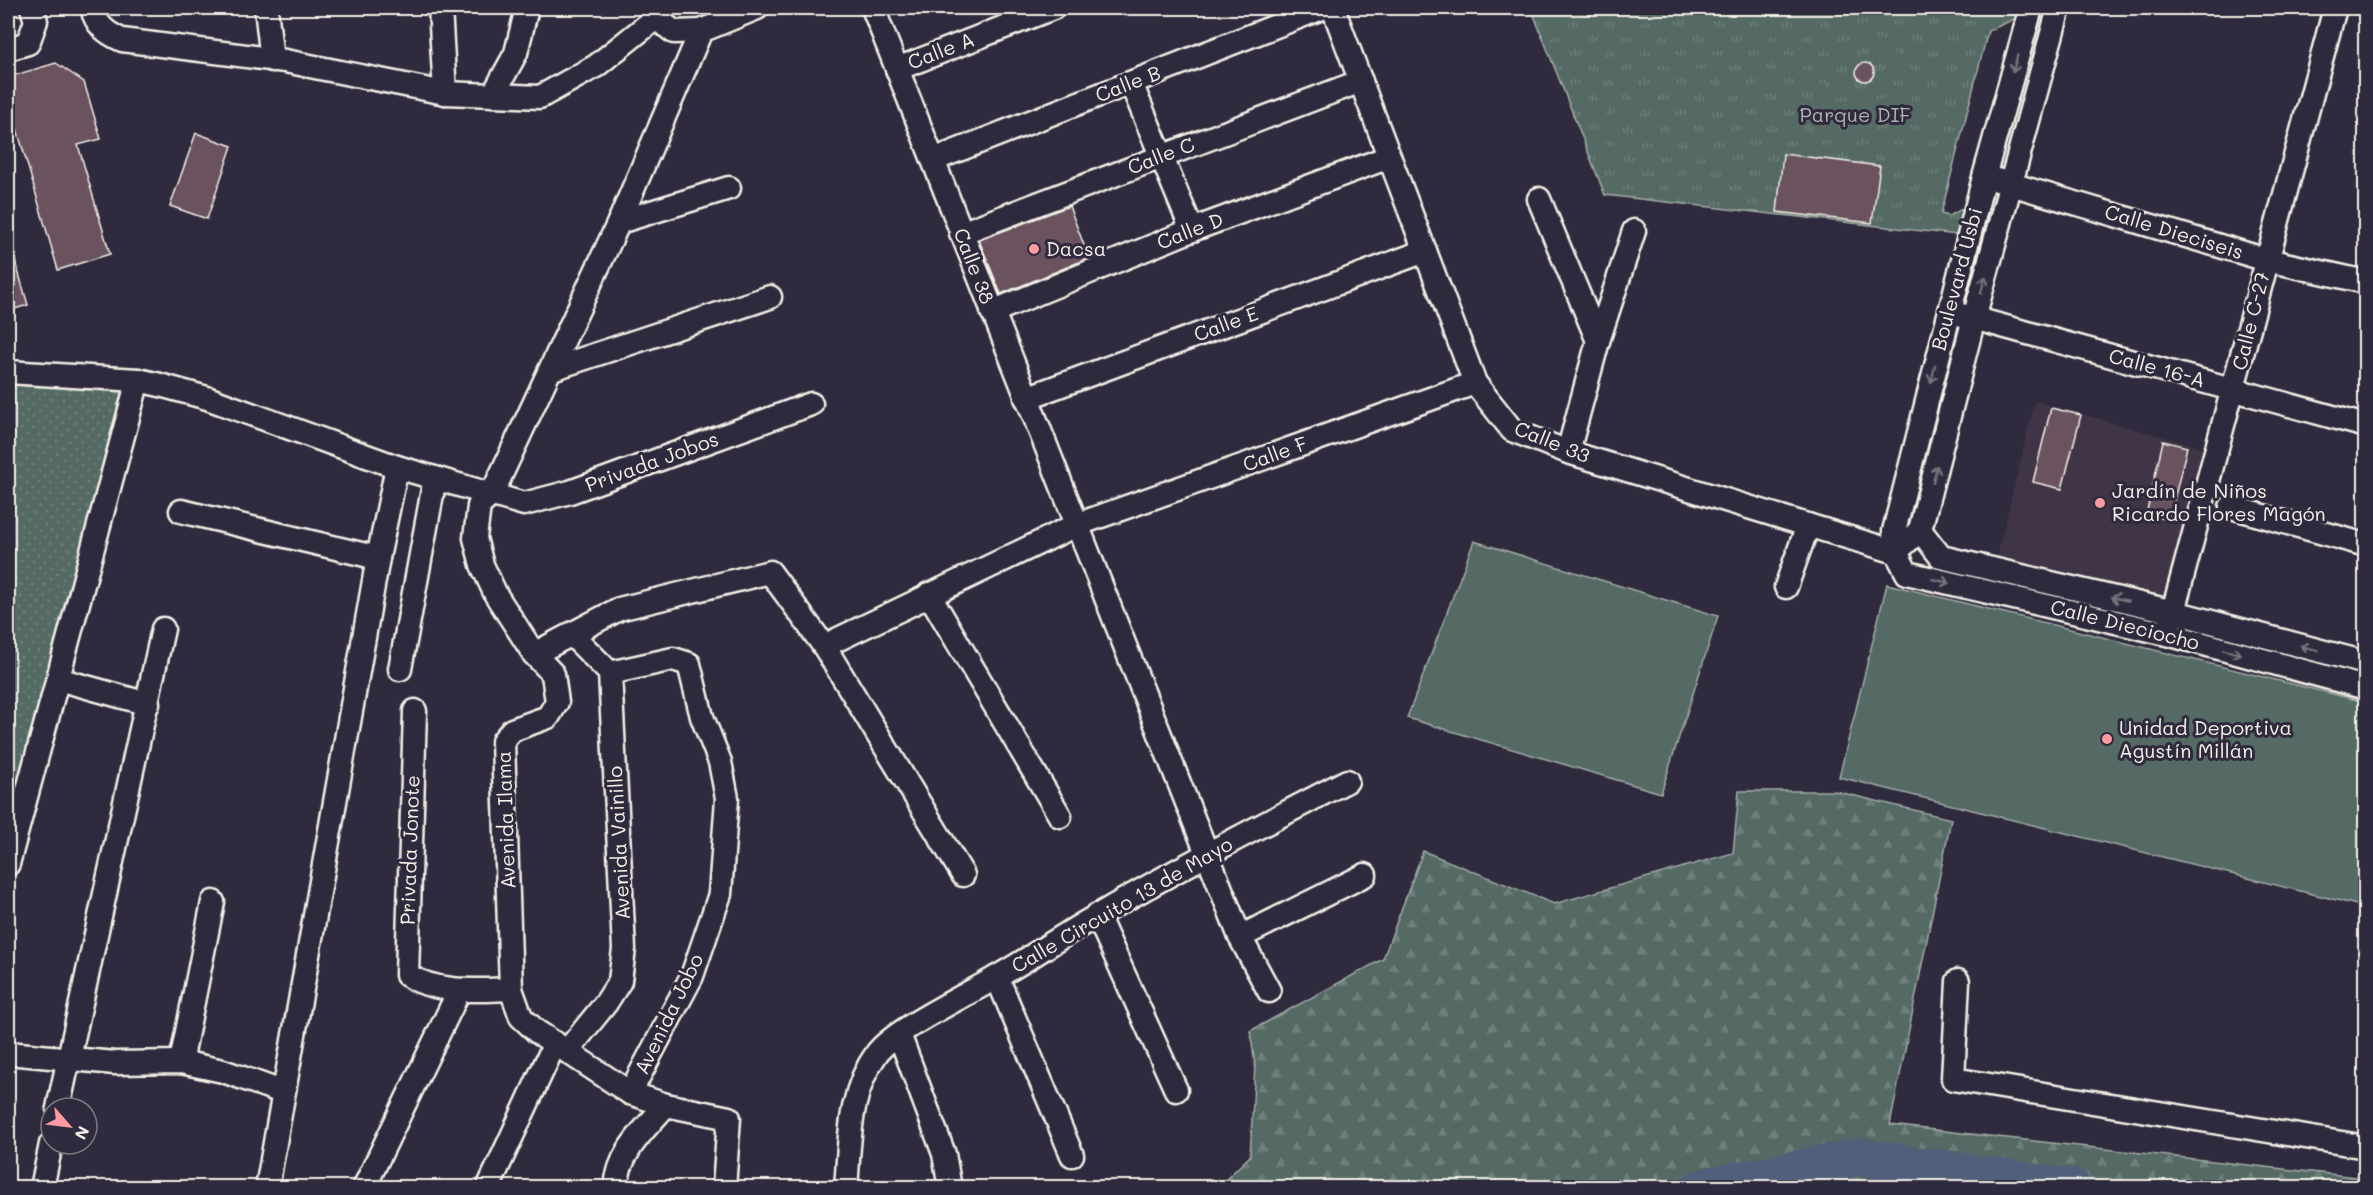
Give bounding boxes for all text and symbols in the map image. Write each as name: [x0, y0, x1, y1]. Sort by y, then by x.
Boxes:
street label: Calle A: [904, 25, 978, 75]
one-way arrow: [2009, 54, 2020, 73]
street label: Calle B: [1091, 59, 1164, 107]
park label: Parque DIF: [1800, 101, 1910, 127]
street label: Calle C: [1123, 130, 1198, 180]
street label: Calle Dieciseis: [2102, 198, 2247, 264]
street label: Boulevard Usbi: [1924, 205, 1988, 353]
street label: Calle D: [1153, 206, 1227, 255]
street label: Calle 38: [949, 224, 1001, 307]
place label: Dacsa: [1046, 235, 1106, 261]
marker: Dacsa: [1027, 242, 1041, 256]
street label: Calle C-27: [2225, 269, 2275, 373]
one-way arrow: [1978, 276, 1990, 295]
street label: Calle E: [1190, 299, 1262, 347]
street label: Calle 16-A: [2106, 342, 2208, 392]
one-way arrow: [1926, 364, 1938, 383]
street label: Calle 33: [1511, 414, 1594, 468]
street label: Privada Jobos: [581, 425, 722, 497]
street label: Calle F: [1239, 429, 1310, 477]
one-way arrow: [1929, 465, 1941, 484]
place label: Jardín de Niños Ricardo Flores Magón: [2112, 477, 2326, 526]
marker: Jardín de Niños Ricardo Flores Magón: [2093, 496, 2107, 510]
one-way arrow: [1931, 576, 1950, 587]
street label: Calle Dieciocho: [2048, 593, 2202, 655]
one-way arrow: [2111, 593, 2130, 605]
one-way arrow: [2300, 642, 2319, 653]
one-way arrow: [2222, 646, 2241, 658]
place label: Unidad Deportiva Agustín Millán: [2119, 714, 2292, 763]
marker: Unidad Deportiva Agustín Millán: [2100, 732, 2114, 746]
street label: Avenida Ilama: [490, 751, 520, 890]
street label: Avenida Vainillo: [601, 765, 635, 921]
street label: Privada Jonote: [393, 775, 425, 925]
street label: Calle Circuito 13 de Mayo: [1006, 830, 1237, 978]
street label: Avenida Jobo: [628, 949, 709, 1078]
north arrow: [39, 1096, 99, 1156]
text: N: [71, 1123, 95, 1144]

